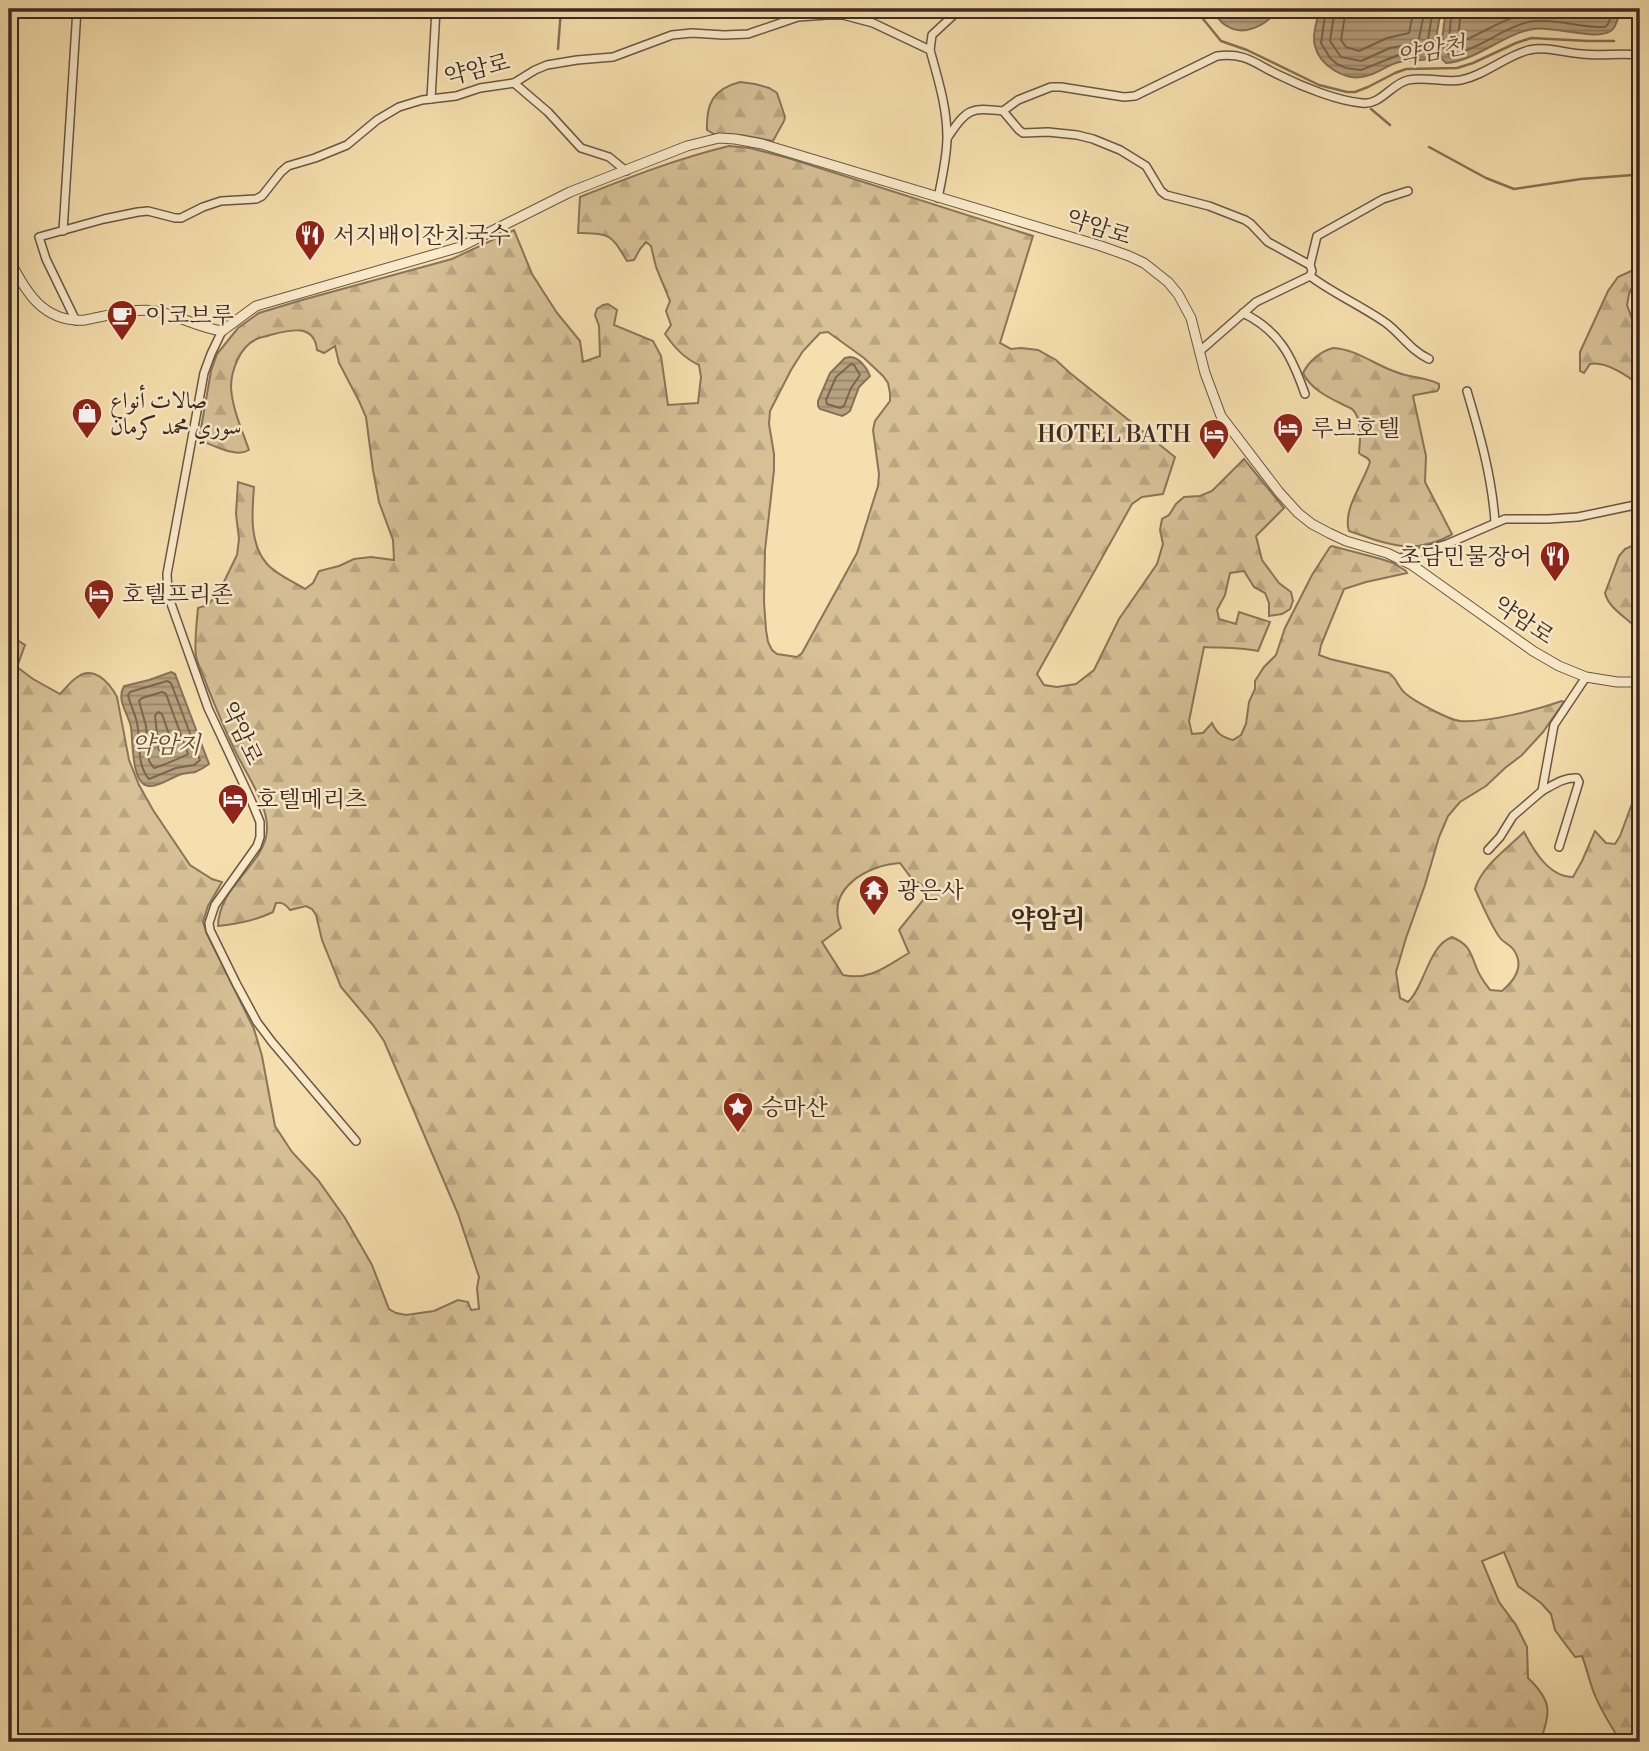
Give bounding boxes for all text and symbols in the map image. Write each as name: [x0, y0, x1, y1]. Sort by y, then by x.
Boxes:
water label: 약암천: [1394, 30, 1470, 73]
street label: 약암로: [442, 48, 513, 92]
street label: 약암로: [1063, 204, 1135, 252]
restaurant icon: 서지배이잔치국수: [293, 218, 327, 262]
place label: 서지배이잔치국수: [333, 222, 511, 250]
cafe icon: 이코브루: [105, 298, 139, 342]
place label: 이코브루: [145, 302, 234, 330]
place label: صالات أنواع سوري محمد كرمان: [110, 384, 242, 445]
shop icon: صالات أنواع سوري محمد كرمان: [70, 396, 104, 440]
hotel icon: 루브호텔: [1271, 411, 1305, 455]
place label: 루브호텔: [1311, 415, 1400, 443]
hotel icon: HOTEL BATH: [1197, 417, 1231, 461]
place label: HOTEL BATH: [1037, 421, 1192, 449]
restaurant icon: 초담민물장어: [1538, 539, 1572, 583]
place label: 초담민물장어: [1399, 543, 1532, 571]
hotel icon: 호텔프리존: [82, 577, 116, 621]
place label: 호텔프리존: [122, 581, 233, 609]
street label: 약암로: [1488, 591, 1559, 651]
street label: 약암로: [214, 697, 268, 770]
water label: 약암지: [131, 731, 203, 761]
hotel icon: 호텔메리츠: [216, 782, 250, 826]
place label: 호텔메리츠: [256, 786, 367, 814]
temple icon: 광은사: [857, 873, 891, 917]
place label: 광은사: [897, 877, 964, 905]
district label: 약암리: [1010, 904, 1086, 936]
place icon: 승마산: [721, 1090, 755, 1134]
place label: 승마산: [761, 1094, 828, 1122]

